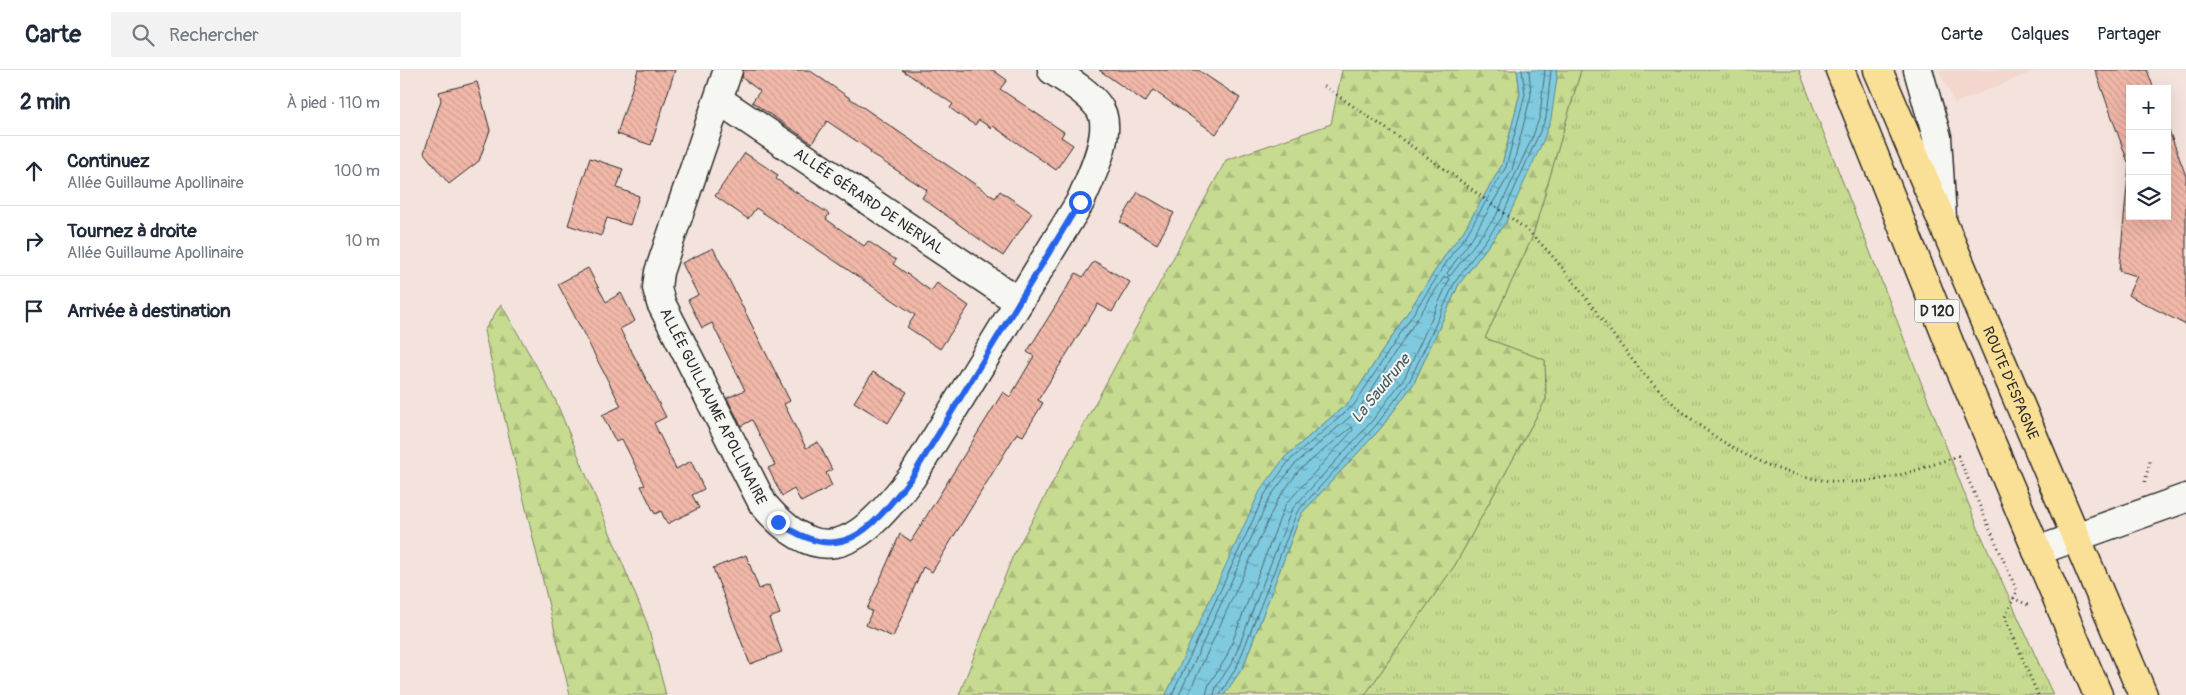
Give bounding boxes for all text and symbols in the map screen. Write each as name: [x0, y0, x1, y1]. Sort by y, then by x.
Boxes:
search box: [111, 12, 461, 57]
text: Carte: [25, 20, 81, 49]
icon: search: [129, 21, 157, 49]
text: Rechercher: [169, 23, 259, 47]
text: Carte: [1941, 23, 1983, 46]
text: Calques: [2011, 23, 2069, 46]
text: Partager: [2097, 23, 2161, 46]
map controls: [2126, 85, 2171, 220]
button: +: [2126, 85, 2171, 130]
text: 2 min: [20, 89, 70, 116]
text: À pied · 110 m: [286, 93, 380, 113]
button: −: [2126, 130, 2171, 175]
street label: ALLÉE GÉRARD DE NERVAL: [790, 144, 948, 259]
text: Continuez: [67, 149, 150, 173]
icon: ahead: [20, 157, 48, 185]
text: 100 m: [334, 161, 380, 181]
text: Allée Guillaume Apollinaire: [67, 173, 244, 193]
button: layers: [2126, 175, 2171, 220]
route start: [1069, 191, 1092, 214]
text: Tournez à droite: [67, 219, 197, 243]
icon: right: [20, 227, 48, 255]
text: 10 m: [345, 231, 380, 251]
text: Allée Guillaume Apollinaire: [67, 243, 244, 263]
icon: arrive: [20, 297, 48, 325]
text: Arrivée à destination: [67, 299, 231, 323]
road number: D 120: [1914, 300, 1960, 322]
street label: ALLÉE GUILLAUME APOLLINAIRE: [655, 305, 771, 508]
street label: ROUTE D'ESPAGNE: [1978, 324, 2043, 443]
water label: La Saudrune: [1347, 348, 1416, 427]
route end: [767, 511, 790, 534]

